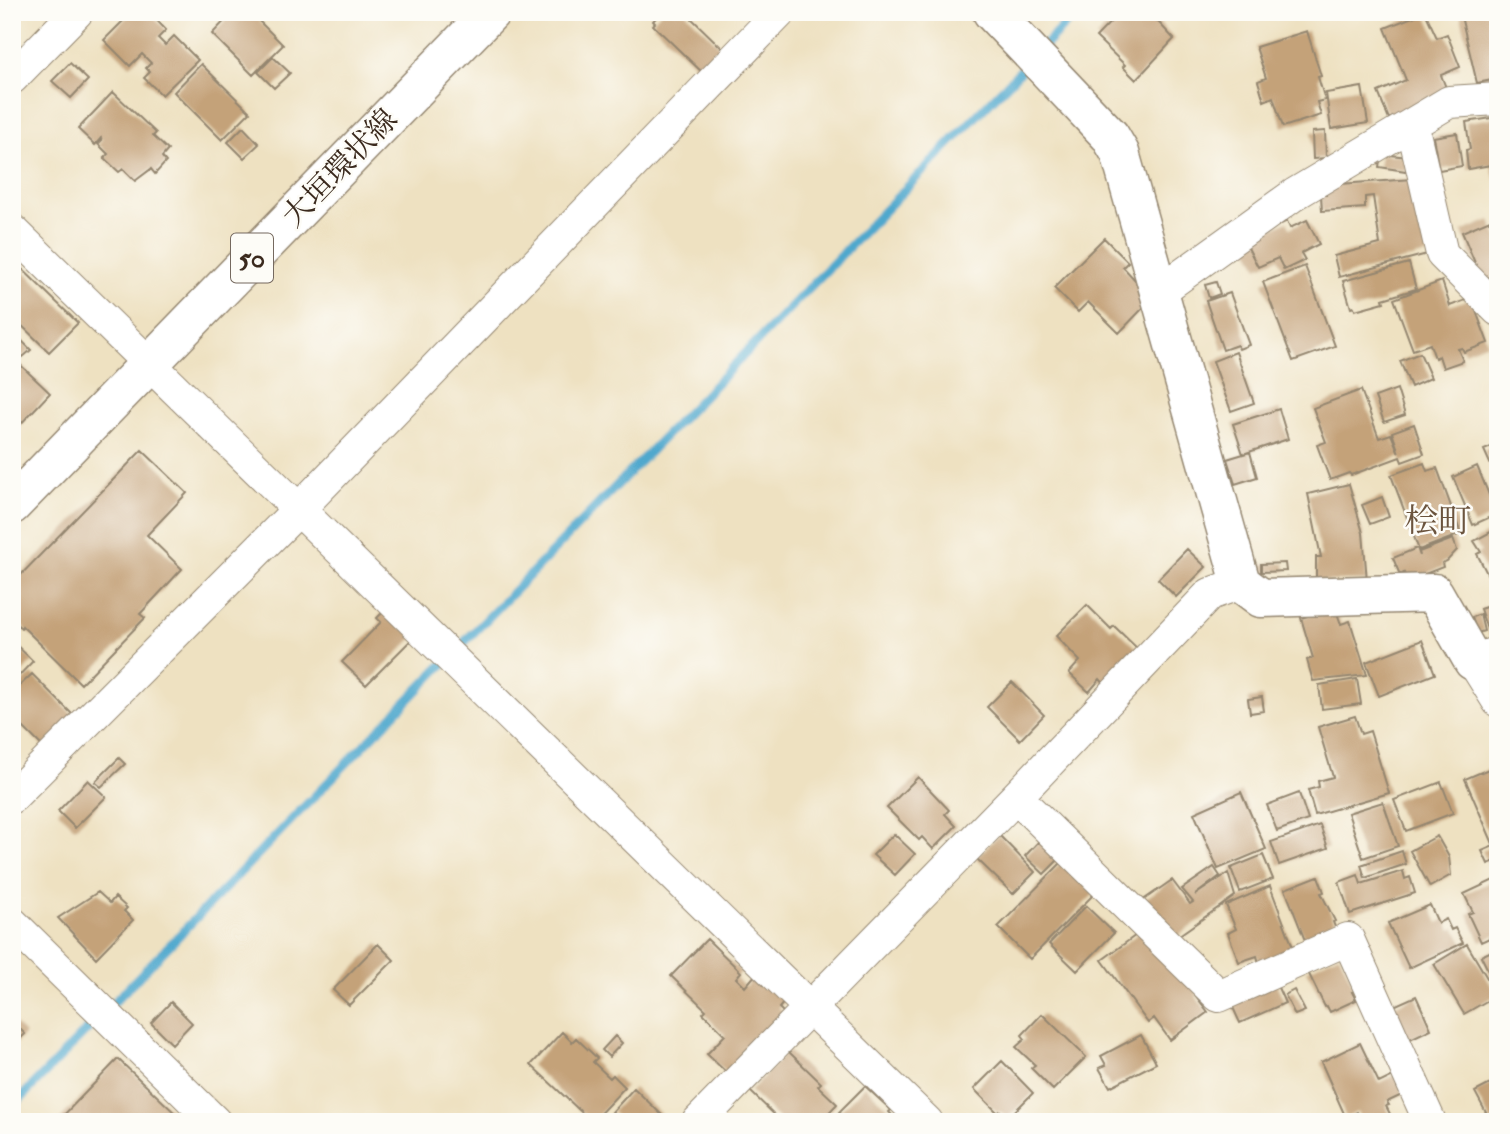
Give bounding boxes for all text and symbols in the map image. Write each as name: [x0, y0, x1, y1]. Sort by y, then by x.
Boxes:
street label: 大垣環状線: [275, 101, 405, 235]
road number: 50: [231, 233, 273, 282]
district label: 桧町: [1405, 501, 1471, 542]

